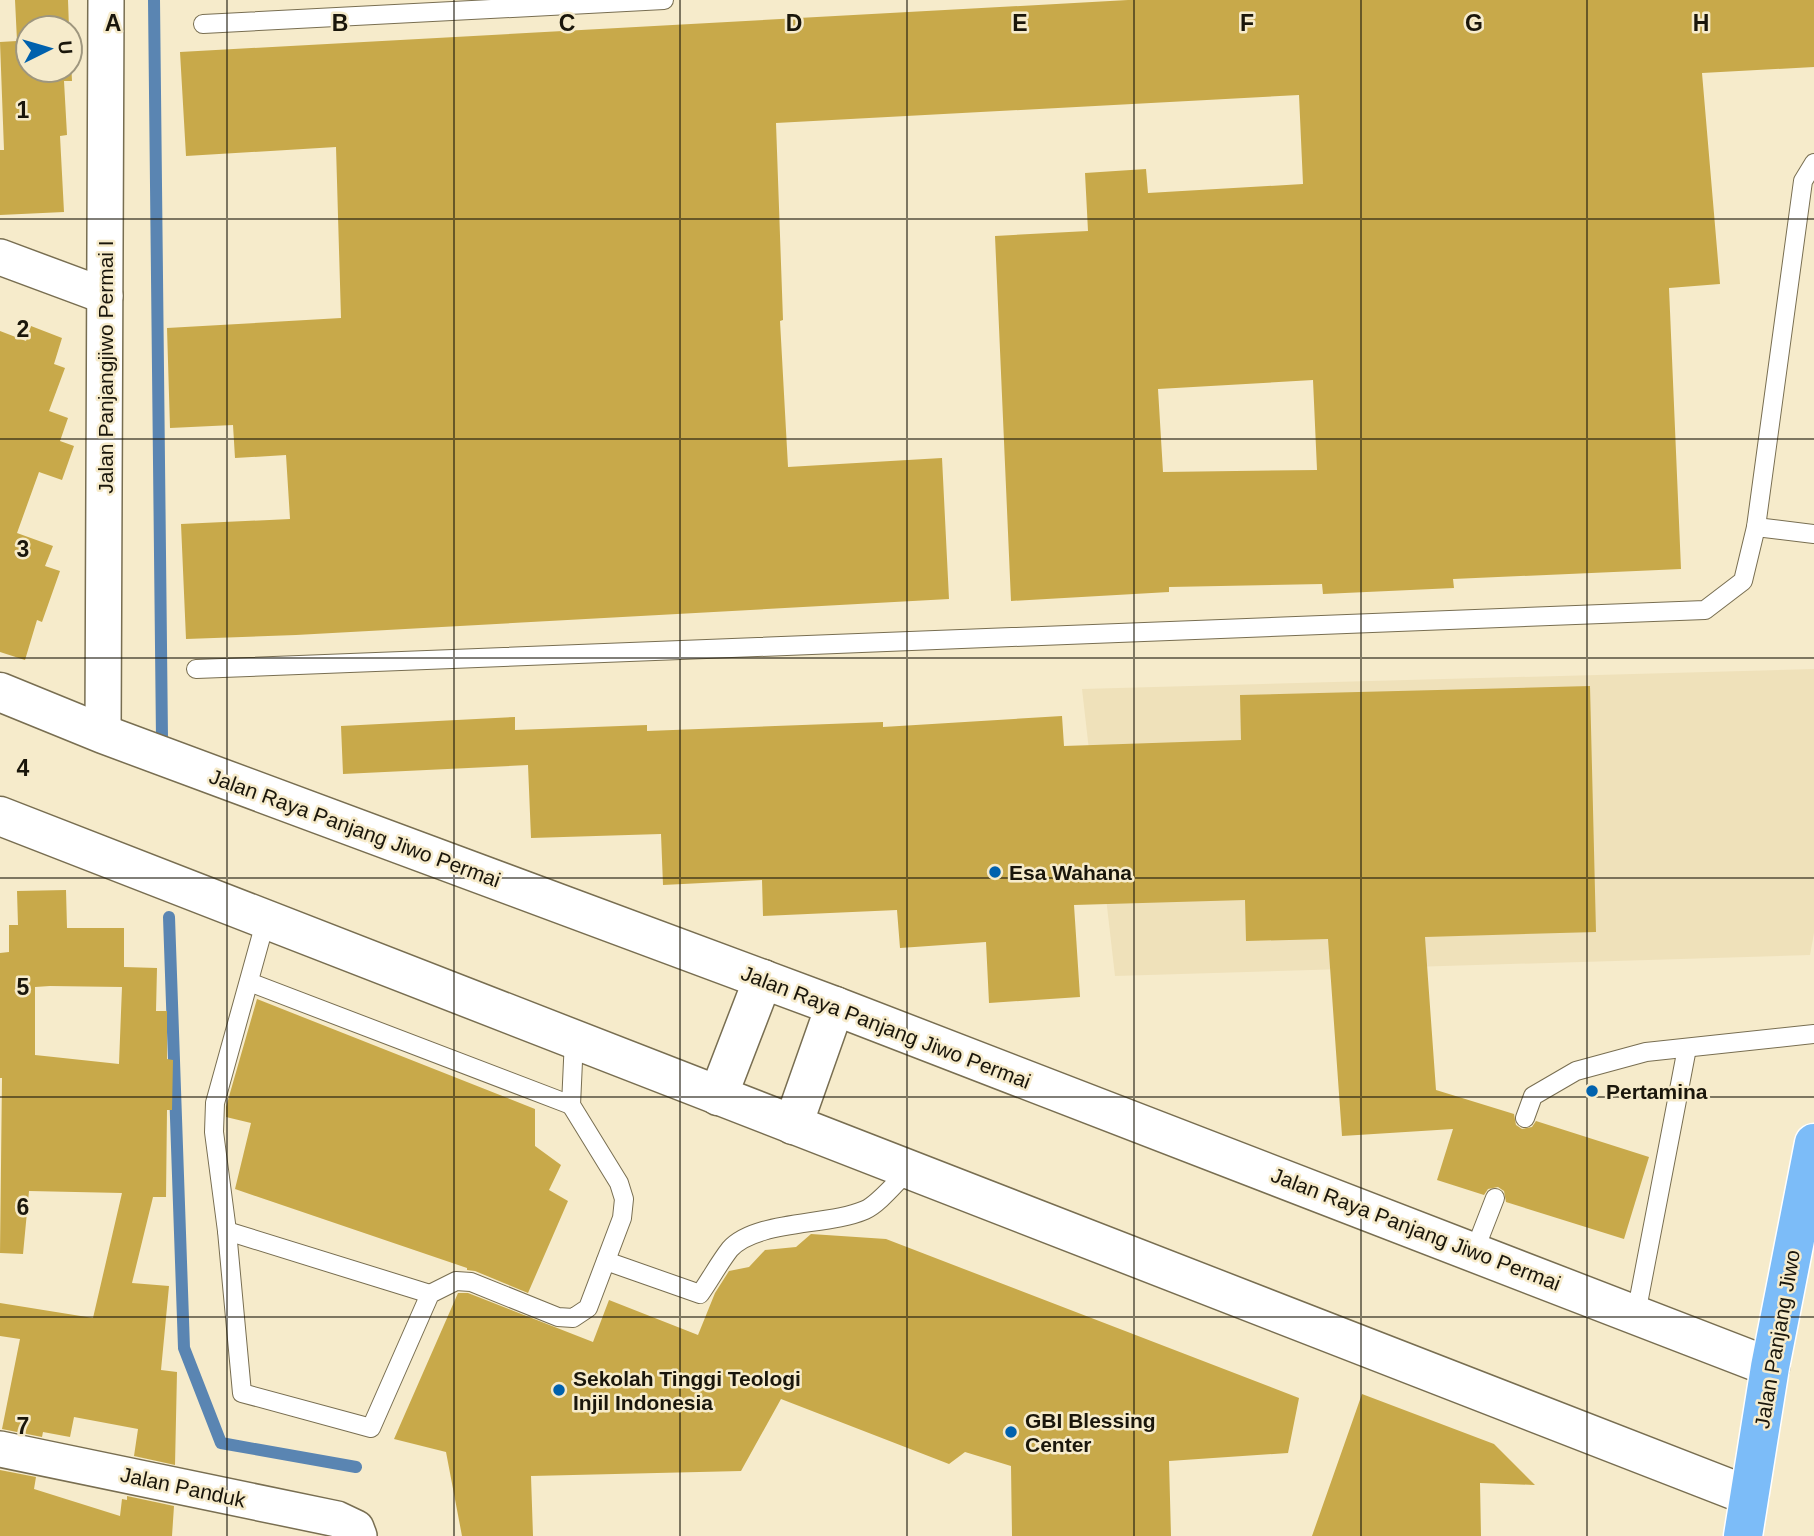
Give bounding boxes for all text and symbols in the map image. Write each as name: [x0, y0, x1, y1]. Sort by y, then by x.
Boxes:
text: A: [105, 10, 121, 36]
text: B: [332, 10, 348, 36]
text: C: [559, 10, 575, 36]
text: D: [786, 10, 802, 36]
text: E: [1012, 10, 1028, 36]
text: F: [1240, 10, 1254, 36]
text: G: [1465, 10, 1483, 36]
text: H: [1693, 10, 1709, 36]
north arrow: [14, 14, 84, 84]
text: U: [54, 40, 76, 55]
text: 1: [17, 97, 30, 123]
street label: Jalan Panjangjiwo Permai I: [94, 240, 117, 494]
text: 2: [17, 316, 29, 342]
text: 3: [17, 536, 29, 562]
text: 4: [17, 755, 30, 781]
street label: Jalan Raya Panjang Jiwo Permai: [206, 764, 504, 892]
place label: Esa Wahana: [1009, 861, 1132, 884]
marker: Esa Wahana: [987, 864, 1003, 880]
street label: Jalan Raya Panjang Jiwo Permai: [738, 961, 1034, 1093]
text: 5: [17, 974, 30, 1000]
place label: Pertamina: [1606, 1080, 1708, 1103]
marker: Pertamina: [1584, 1083, 1600, 1099]
street label: Jalan Raya Panjang Jiwo Permai: [1268, 1163, 1564, 1295]
text: 6: [17, 1194, 29, 1220]
street label: Jalan Panjang Jiwo: [1750, 1248, 1804, 1430]
place label: Sekolah Tinggi Teologi Injil Indonesia: [573, 1367, 801, 1414]
marker: Sekolah Tinggi Teologi Injil Indonesia: [551, 1382, 567, 1398]
place label: GBI Blessing Center: [1025, 1409, 1156, 1456]
text: 7: [17, 1413, 29, 1439]
marker: GBI Blessing Center: [1003, 1424, 1019, 1440]
street label: Jalan Panduk: [118, 1463, 248, 1512]

